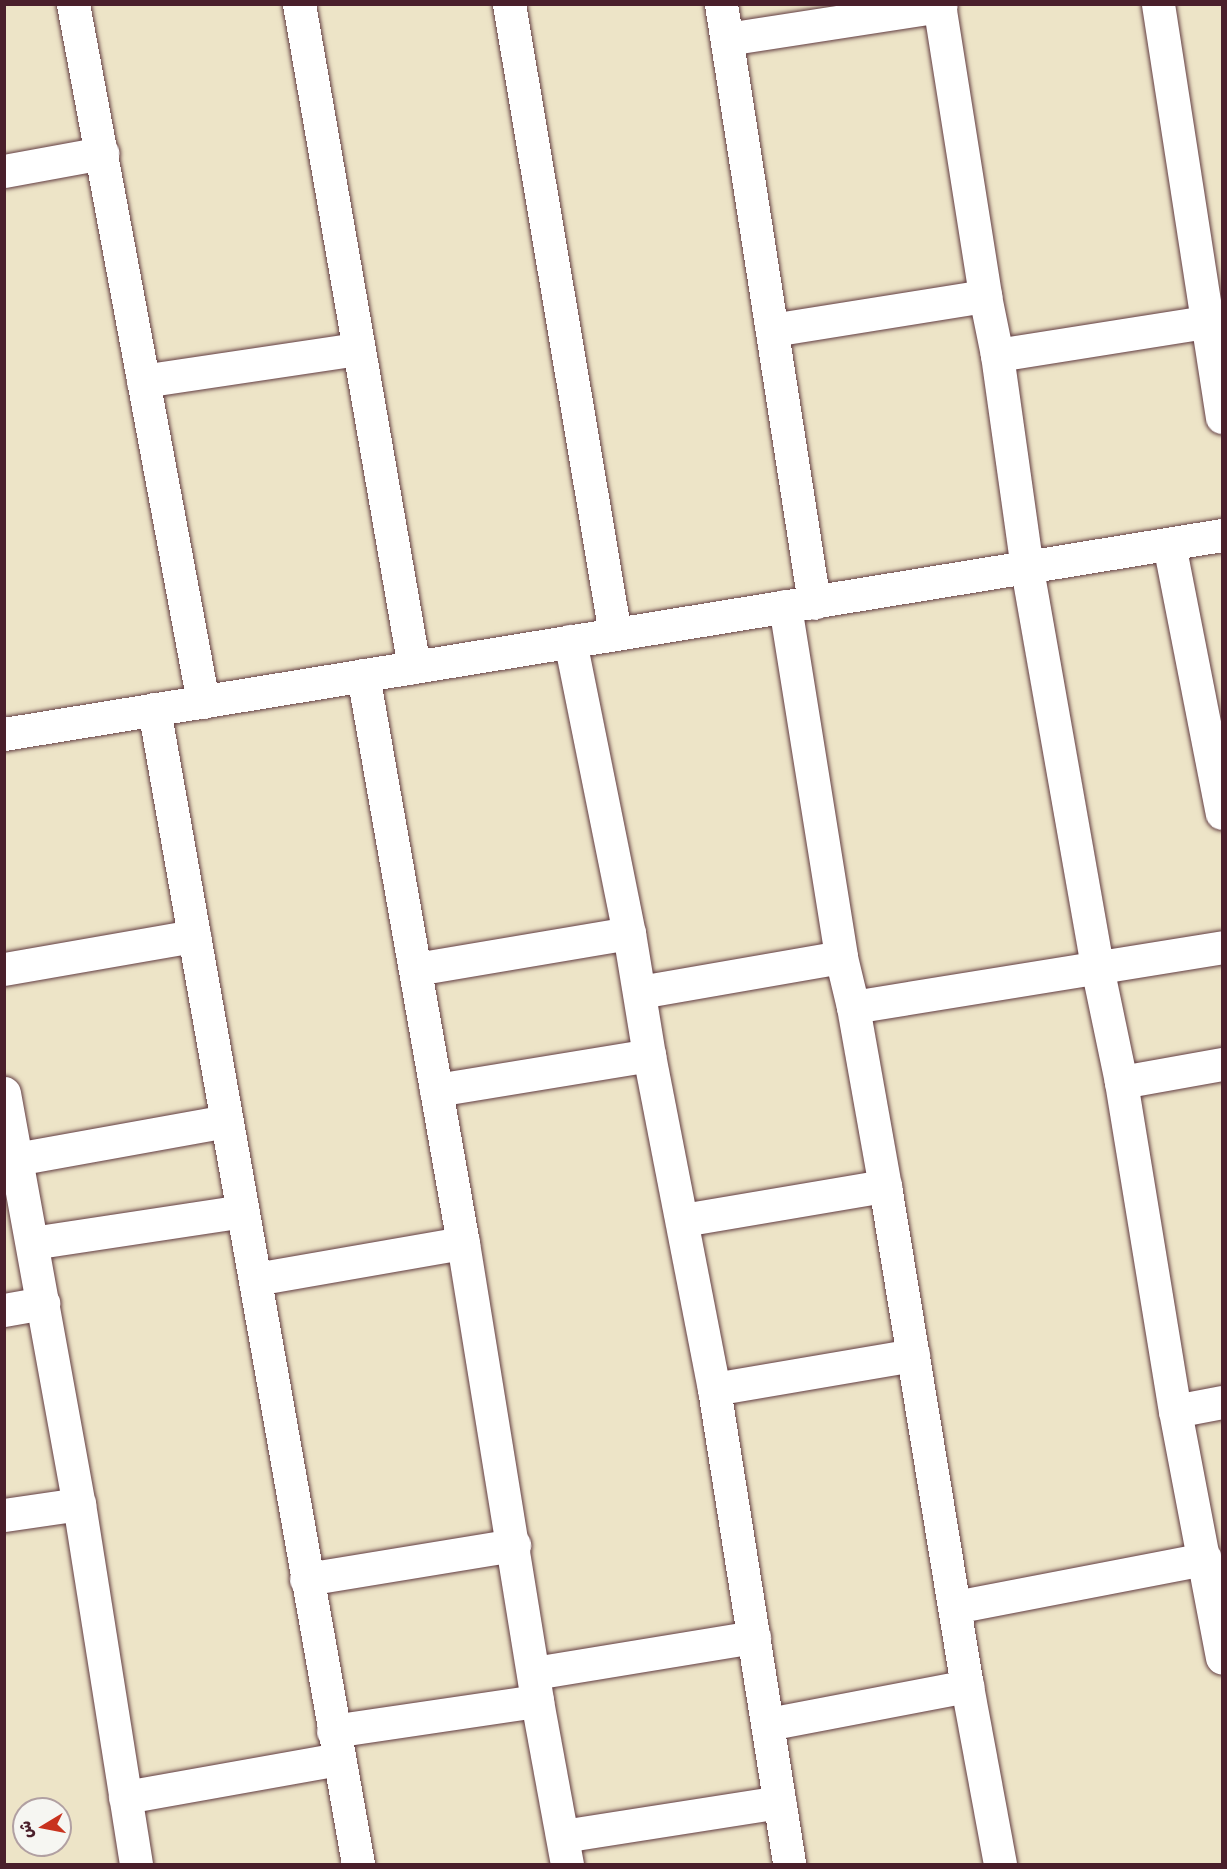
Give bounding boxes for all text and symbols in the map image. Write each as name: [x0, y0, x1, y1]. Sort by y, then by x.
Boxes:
north arrow: [12, 1797, 72, 1857]
text: ش: [16, 1820, 37, 1840]

